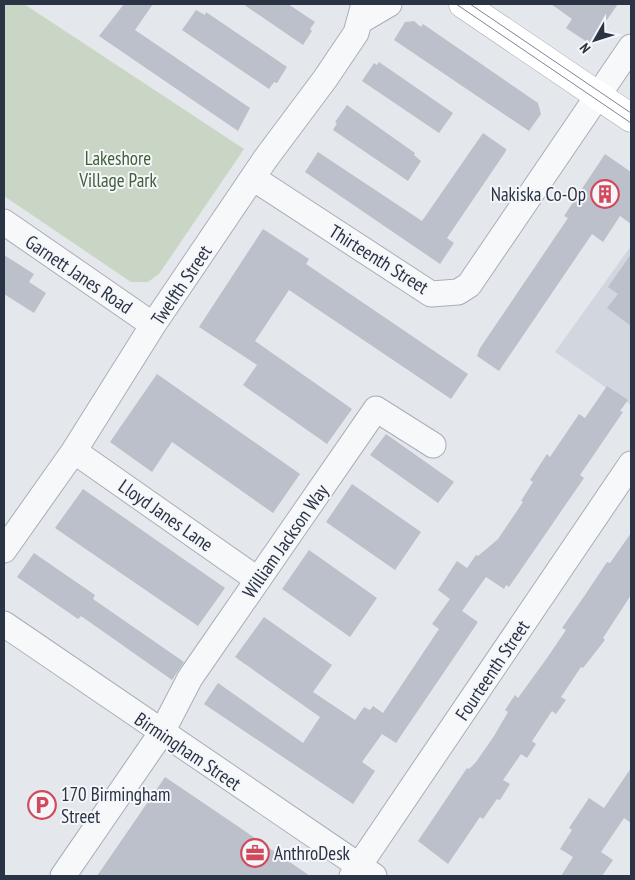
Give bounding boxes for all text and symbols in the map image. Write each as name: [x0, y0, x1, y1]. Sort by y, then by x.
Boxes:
north arrow: [570, 15, 620, 65]
text: N: [576, 40, 594, 57]
park label: Lakeshore Village Park: [78, 146, 157, 192]
building icon: Nakiska Co-Op: [590, 179, 620, 209]
place label: Nakiska Co-Op: [491, 182, 586, 206]
street label: Thirteenth Street: [325, 219, 434, 299]
street label: Garnett Janes Road: [21, 229, 137, 319]
street label: Twelfth Street: [145, 240, 217, 330]
street label: Lloyd Janes Lane: [114, 474, 218, 556]
street label: William Jackson Way: [237, 479, 334, 603]
street label: Fourteenth Street: [450, 615, 535, 725]
street label: Birmingham Street: [130, 707, 246, 796]
place label: 170 Birmingham Street: [61, 782, 170, 828]
parking icon: 170 Birmingham Street: [27, 790, 57, 820]
office icon: AnthroDesk: [240, 838, 270, 868]
place label: AnthroDesk: [274, 841, 351, 865]

